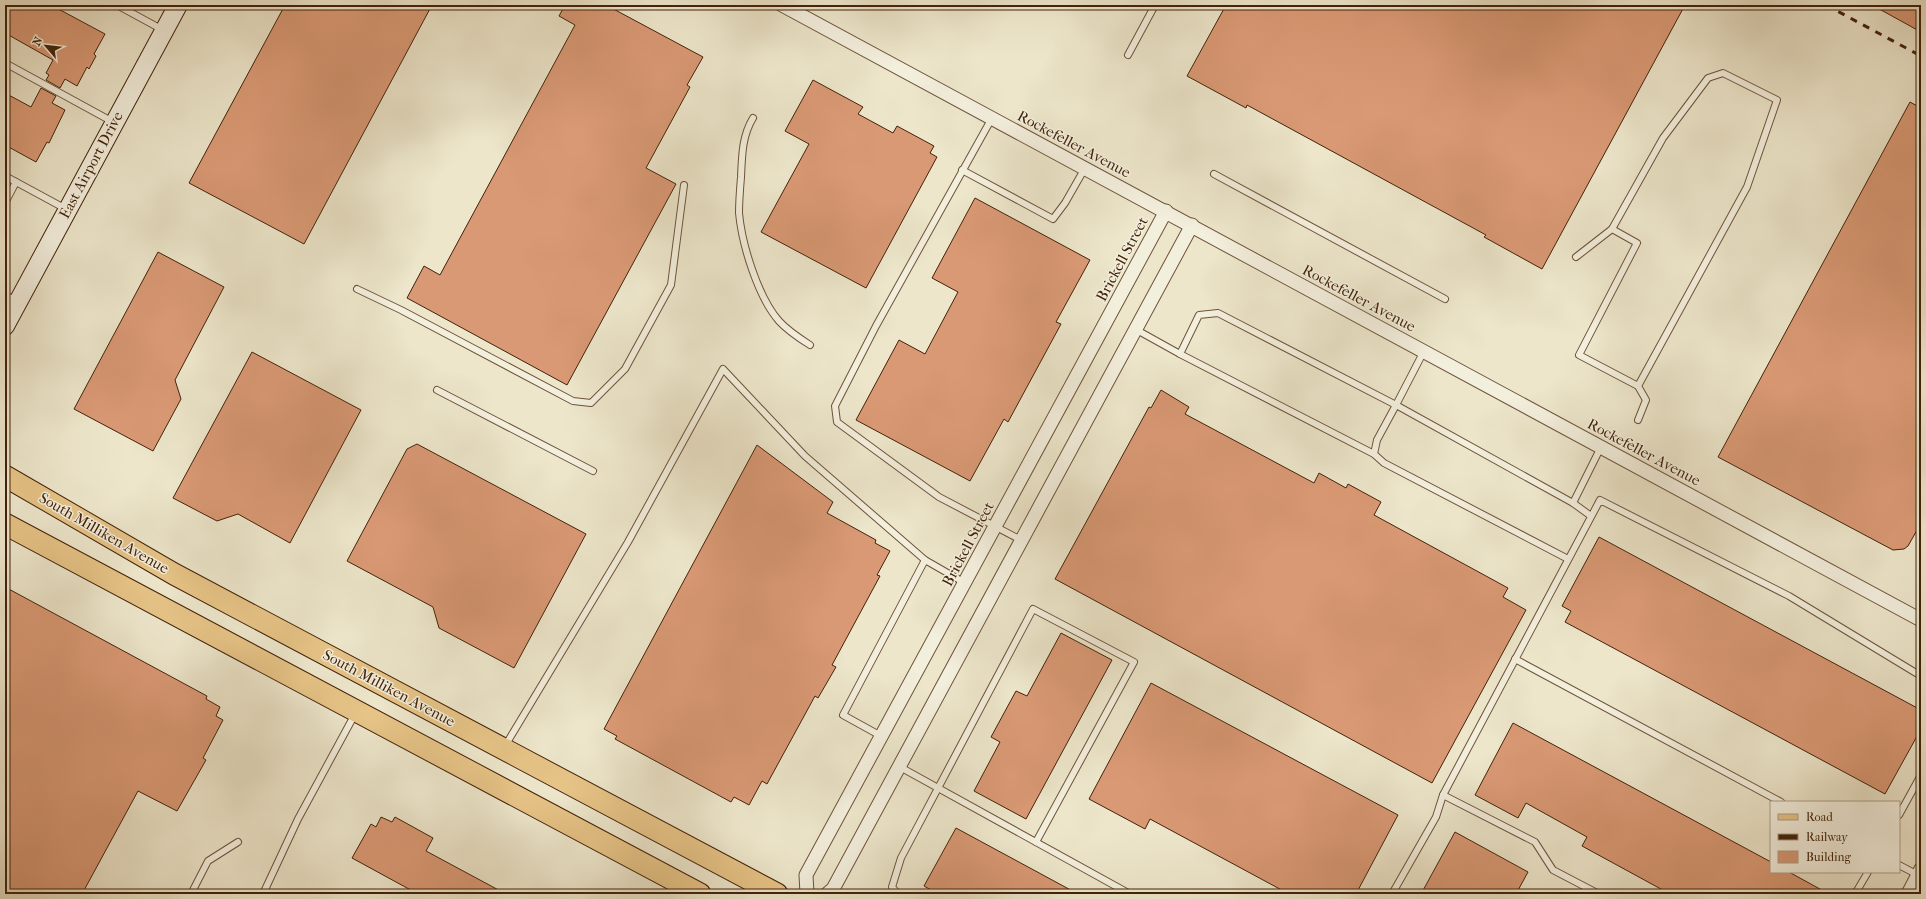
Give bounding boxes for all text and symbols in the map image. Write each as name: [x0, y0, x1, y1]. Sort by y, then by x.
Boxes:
north arrow: [26, 26, 66, 66]
text: N: [30, 34, 46, 48]
street label: Rockefeller Avenue: [1014, 107, 1134, 182]
street label: East Airport Drive: [55, 108, 127, 222]
street label: Brickell Street: [1092, 213, 1152, 304]
street label: Rockefeller Avenue: [1299, 261, 1419, 336]
street label: Rockefeller Avenue: [1584, 415, 1704, 490]
street label: South Milliken Avenue: [36, 489, 173, 578]
street label: Brickell Street: [938, 498, 998, 589]
street label: South Milliken Avenue: [320, 646, 459, 731]
legend: [1770, 801, 1900, 873]
text: Road: [1806, 810, 1833, 824]
text: Railway: [1806, 830, 1848, 844]
text: Building: [1806, 850, 1851, 864]

